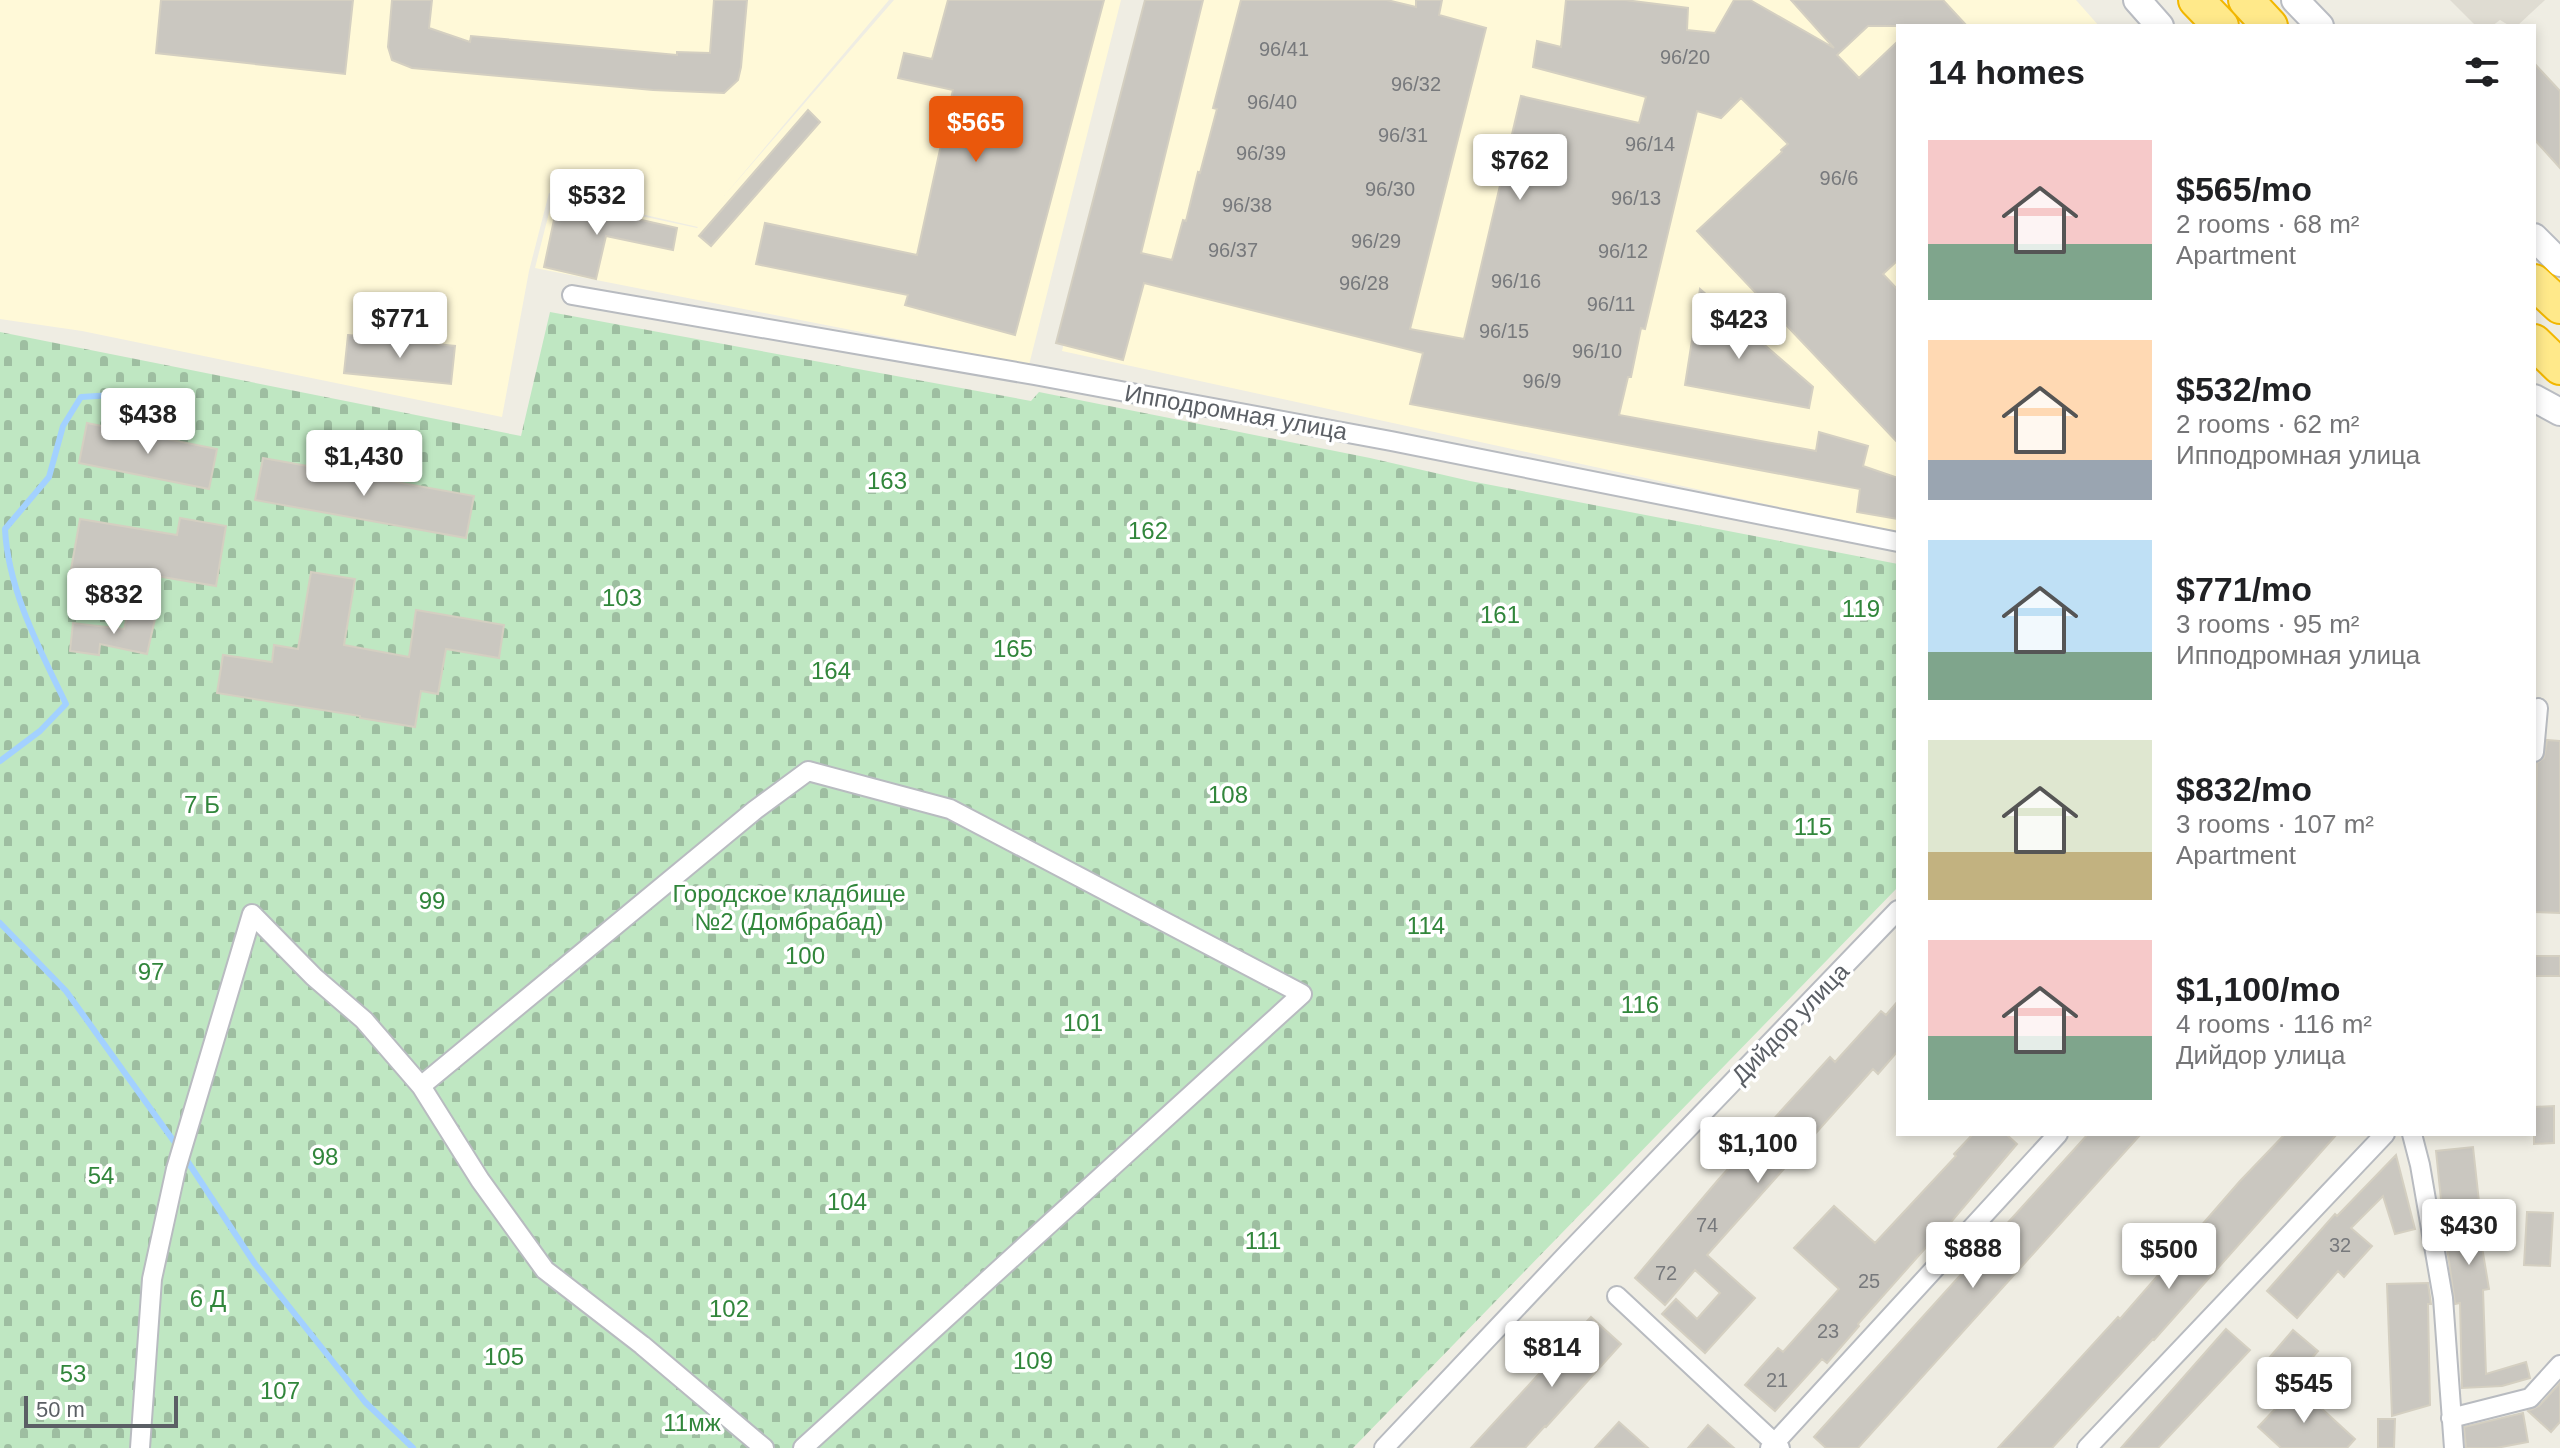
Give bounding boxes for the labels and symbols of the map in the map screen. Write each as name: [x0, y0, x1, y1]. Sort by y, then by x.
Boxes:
house number: 96/41: [1259, 38, 1309, 60]
house number: 96/20: [1660, 46, 1710, 68]
house number: 96/32: [1391, 73, 1441, 95]
house number: 96/40: [1247, 91, 1297, 113]
pin: $565: [929, 96, 1023, 164]
house number: 96/31: [1378, 124, 1428, 146]
house number: 96/14: [1625, 133, 1675, 155]
pin: $762: [1473, 134, 1567, 202]
house number: 96/39: [1236, 142, 1286, 164]
house number: 96/6: [1820, 167, 1858, 189]
pin: $532: [550, 169, 644, 237]
house number: 96/30: [1365, 178, 1415, 200]
house number: 96/13: [1611, 187, 1661, 209]
house number: 96/38: [1222, 194, 1272, 216]
house number: 96/29: [1351, 230, 1401, 252]
house number: 96/37: [1208, 239, 1258, 261]
house number: 96/12: [1598, 240, 1648, 262]
house number: 96/16: [1491, 270, 1541, 292]
house number: 96/28: [1339, 272, 1389, 294]
pin: $771: [353, 292, 447, 360]
house number: 96/11: [1587, 293, 1635, 315]
pin: $423: [1692, 293, 1786, 361]
house number: 96/15: [1479, 320, 1529, 342]
house number: 96/10: [1572, 340, 1622, 362]
house number: 96/9: [1523, 370, 1561, 392]
street label: Ипподромная улица: [1123, 379, 1350, 445]
pin: $438: [101, 388, 195, 456]
pin: $1,430: [299, 430, 429, 498]
park label: 163: [867, 467, 907, 494]
park label: 162: [1128, 517, 1168, 544]
pin: $832: [67, 568, 161, 636]
park label: 103: [602, 584, 642, 611]
park label: 119: [1842, 595, 1880, 622]
park label: 161: [1480, 601, 1520, 628]
park label: 165: [993, 635, 1033, 662]
park label: 164: [811, 657, 851, 684]
park label: 108: [1208, 781, 1248, 808]
park label: 7 Б: [184, 791, 220, 818]
park label: 115: [1794, 813, 1832, 840]
park label: Городское кладбище №2 (Домбрабад): [672, 880, 906, 935]
park label: 99: [419, 887, 445, 914]
park label: 114: [1407, 912, 1445, 939]
park label: 100: [785, 942, 825, 969]
street label: Дийдор улица: [1726, 957, 1854, 1089]
park label: 97: [138, 958, 164, 985]
park label: 116: [1621, 991, 1659, 1018]
park label: 101: [1063, 1009, 1103, 1036]
pin: $1,100: [1693, 1117, 1823, 1185]
park label: 98: [312, 1143, 338, 1170]
park label: 54: [88, 1162, 114, 1189]
park label: 104: [827, 1188, 867, 1215]
pin: $430: [2422, 1199, 2516, 1267]
house number: 74: [1696, 1214, 1718, 1236]
pin: $888: [1926, 1222, 2020, 1290]
pin: $500: [2122, 1223, 2216, 1291]
park label: 111: [1245, 1227, 1281, 1254]
house number: 32: [2329, 1234, 2351, 1256]
house number: 72: [1655, 1262, 1677, 1284]
house number: 25: [1858, 1270, 1880, 1292]
park label: 6 Д: [190, 1285, 226, 1312]
park label: 102: [709, 1295, 749, 1322]
house number: 23: [1817, 1320, 1839, 1342]
pin: $814: [1505, 1321, 1599, 1389]
park label: 105: [484, 1343, 524, 1370]
park label: 109: [1013, 1347, 1053, 1374]
pin: $545: [2257, 1357, 2351, 1425]
park label: 53: [60, 1360, 86, 1387]
house number: 21: [1766, 1369, 1788, 1391]
park label: 107: [260, 1377, 300, 1404]
scale bar: [24, 1392, 178, 1428]
park label: 11мж: [663, 1409, 721, 1436]

